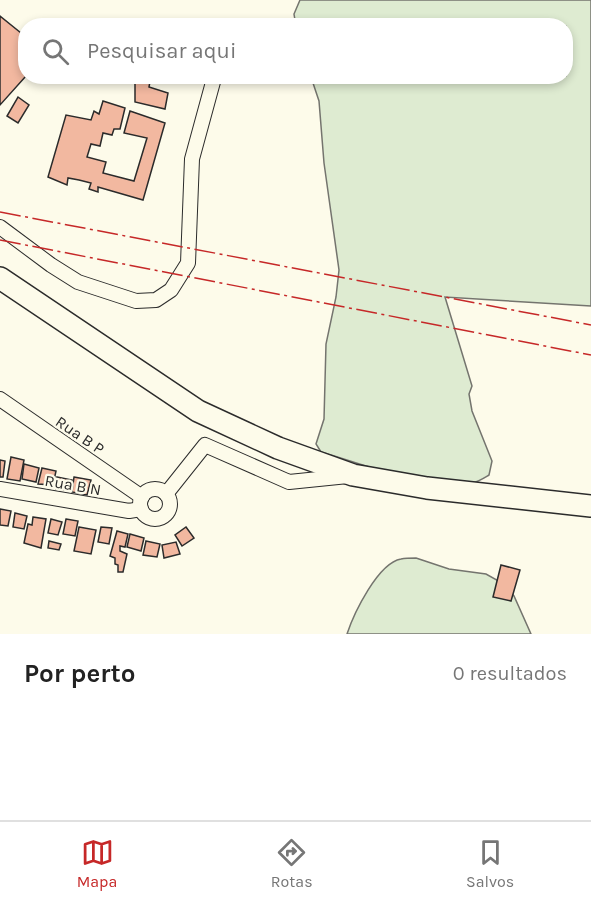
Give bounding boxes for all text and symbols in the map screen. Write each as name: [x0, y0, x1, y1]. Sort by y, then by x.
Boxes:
search box: [18, 18, 573, 84]
icon: search: [39, 35, 72, 68]
text: Pesquisar aqui: [87, 38, 236, 64]
street label: Rua B P: [52, 412, 108, 458]
street label: Rua B N: [43, 471, 103, 499]
text: Por perto: [24, 658, 135, 689]
text: 0 resultados: [453, 662, 567, 685]
tab: Mapa: [77, 836, 117, 891]
tab: Rotas: [271, 836, 313, 891]
tab: Salvos: [466, 836, 514, 891]

